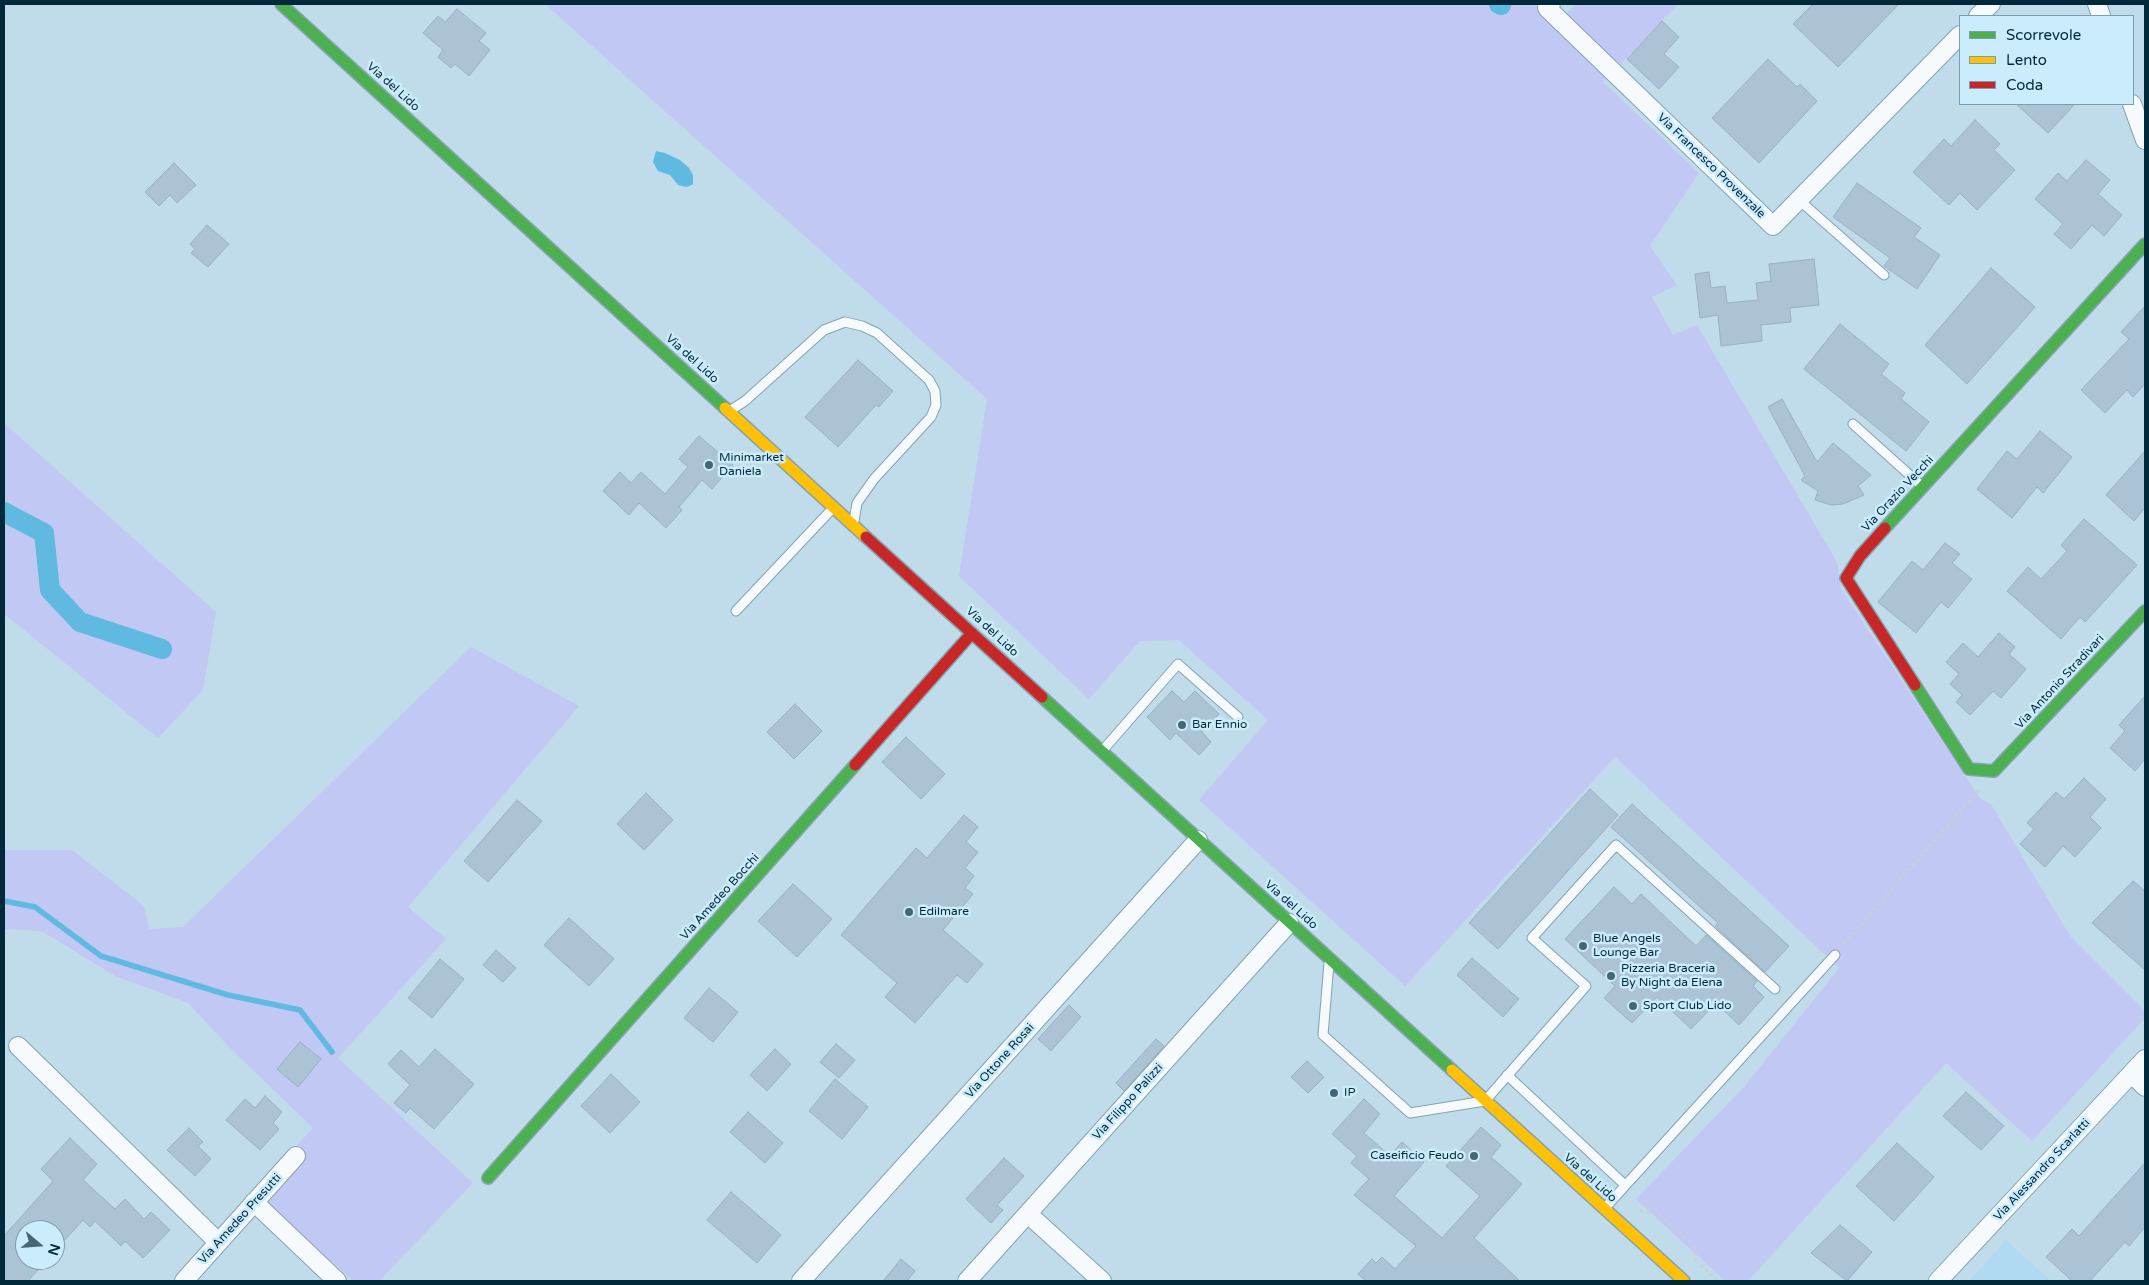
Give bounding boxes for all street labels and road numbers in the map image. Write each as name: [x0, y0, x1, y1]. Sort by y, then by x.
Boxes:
street label: Via del Lido: [364, 59, 422, 115]
street label: Via Francesco Provenzale: [1654, 111, 1768, 221]
street label: Via del Lido: [663, 331, 721, 387]
street label: Via Orazio Vecchi: [1859, 453, 1937, 535]
street label: Via del Lido: [963, 604, 1021, 660]
street label: Via Antonio Stradivari: [2013, 632, 2107, 732]
street label: Via Amedeo Bocchi: [677, 851, 763, 943]
street label: Via del Lido: [1262, 877, 1320, 933]
street label: Via Ottone Rosai: [963, 1021, 1037, 1101]
street label: Via Filippo Palizzi: [1090, 1061, 1166, 1143]
street label: Via Alessandro Scarlatti: [1991, 1116, 2093, 1224]
street label: Via del Lido: [1561, 1150, 1619, 1206]
street label: Via Amedeo Presutti: [196, 1171, 284, 1267]

